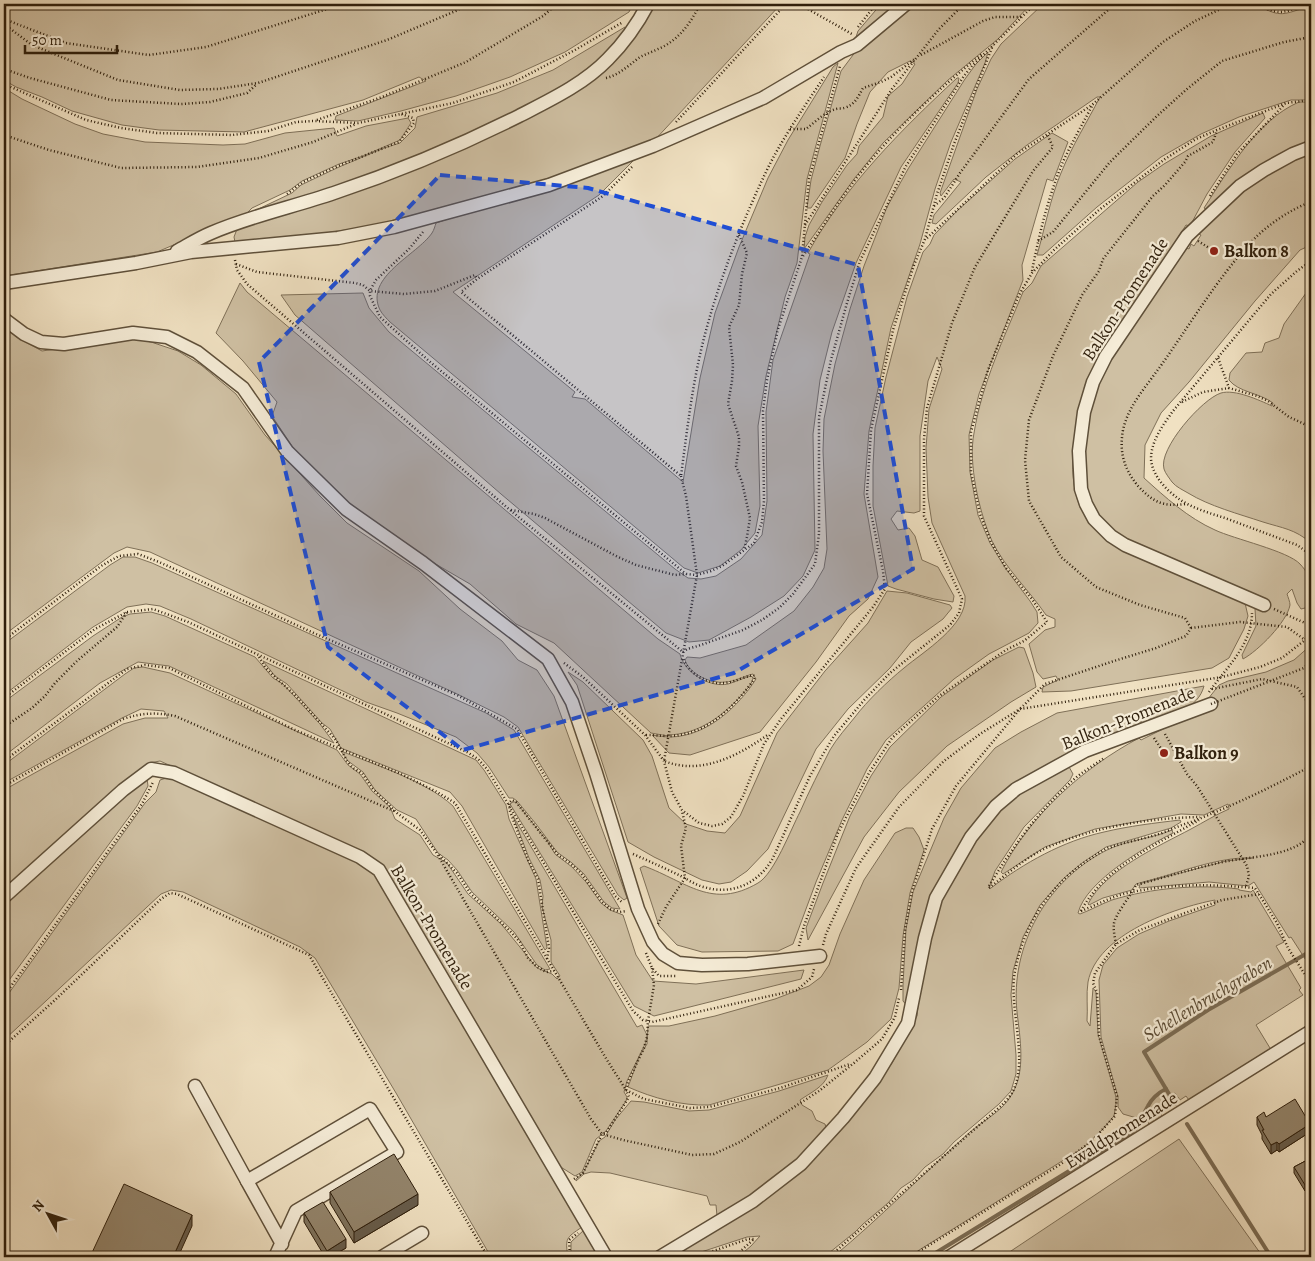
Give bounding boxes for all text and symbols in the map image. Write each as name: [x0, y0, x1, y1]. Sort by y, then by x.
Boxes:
scale bar: [25, 22, 118, 54]
text: 50 m: [32, 30, 62, 50]
street label: Balkon-Promenade: [1076, 233, 1174, 365]
place label: Balkon 8: [1224, 239, 1289, 263]
marker: Balkon 8: [1208, 245, 1220, 257]
street label: Balkon-Promenade: [1058, 680, 1198, 756]
place label: Balkon 9: [1174, 741, 1239, 765]
marker: Balkon 9: [1158, 747, 1170, 759]
street label: Balkon-Promenade: [385, 860, 479, 994]
water label: Schellenbruchgraben: [1138, 950, 1277, 1048]
street label: Ewaldpromenade: [1060, 1086, 1182, 1174]
north arrow: [22, 1188, 72, 1238]
text: N: [28, 1196, 49, 1216]

